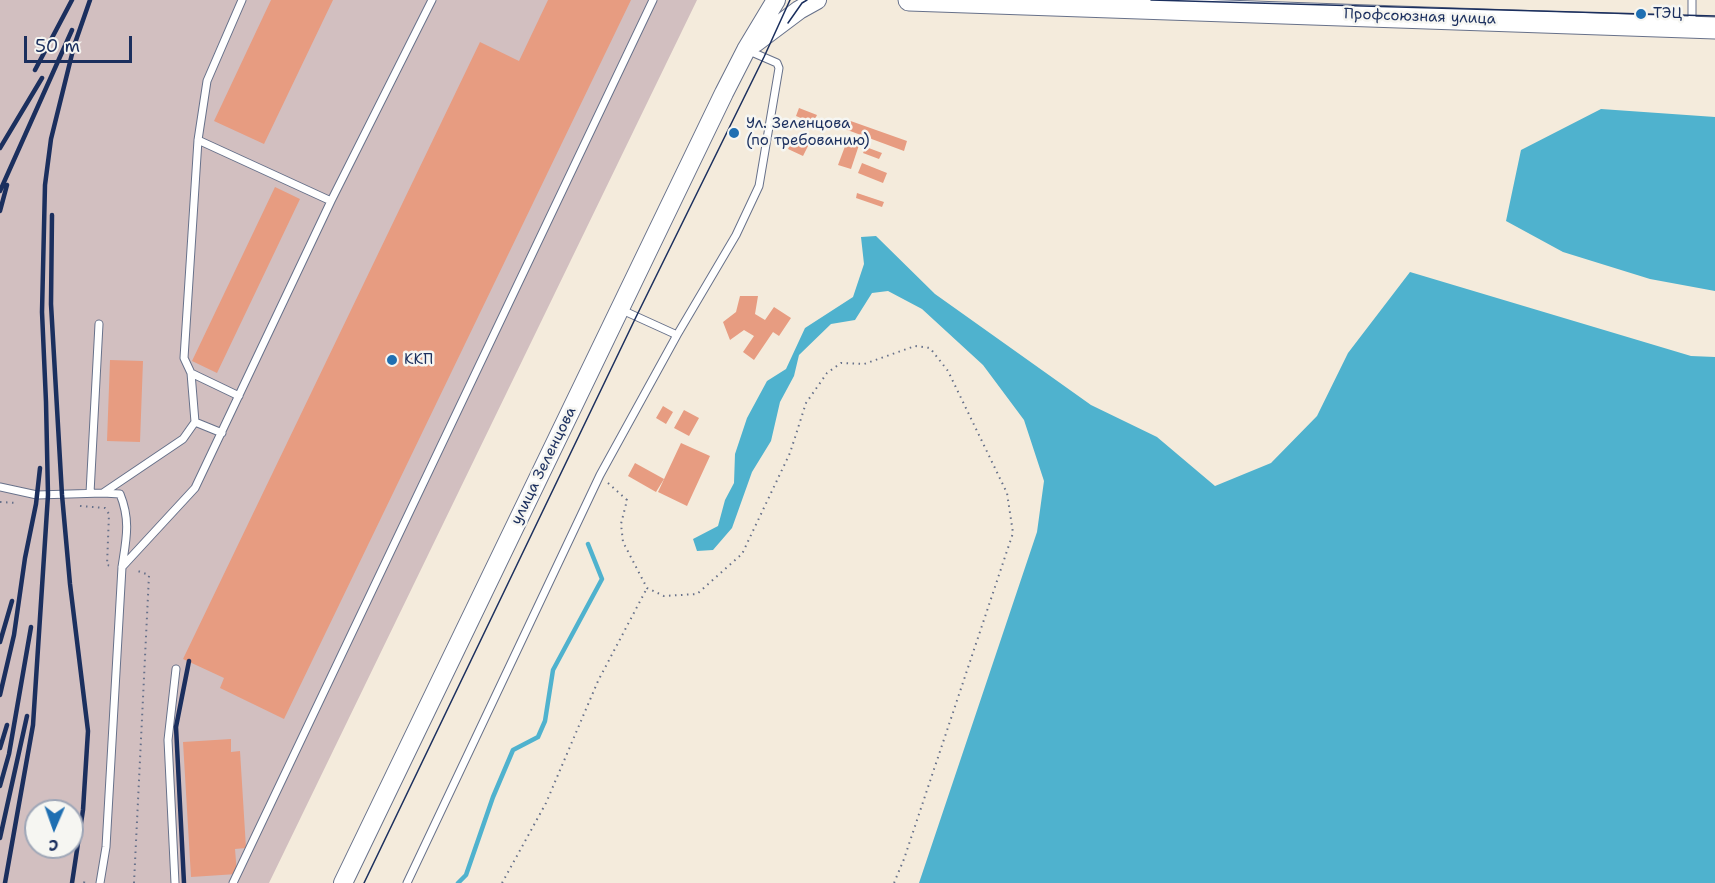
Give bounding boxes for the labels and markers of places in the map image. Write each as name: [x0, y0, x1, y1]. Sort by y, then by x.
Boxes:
place label: ТЭЦ: [1653, 5, 1682, 23]
marker: ТЭЦ: [1634, 7, 1648, 21]
place label: Ул. Зеленцова (по требованию): [746, 115, 869, 150]
marker: Ул. Зеленцова (по требованию): [727, 126, 741, 140]
place label: ККП: [404, 351, 433, 369]
marker: ККП: [385, 353, 399, 367]

